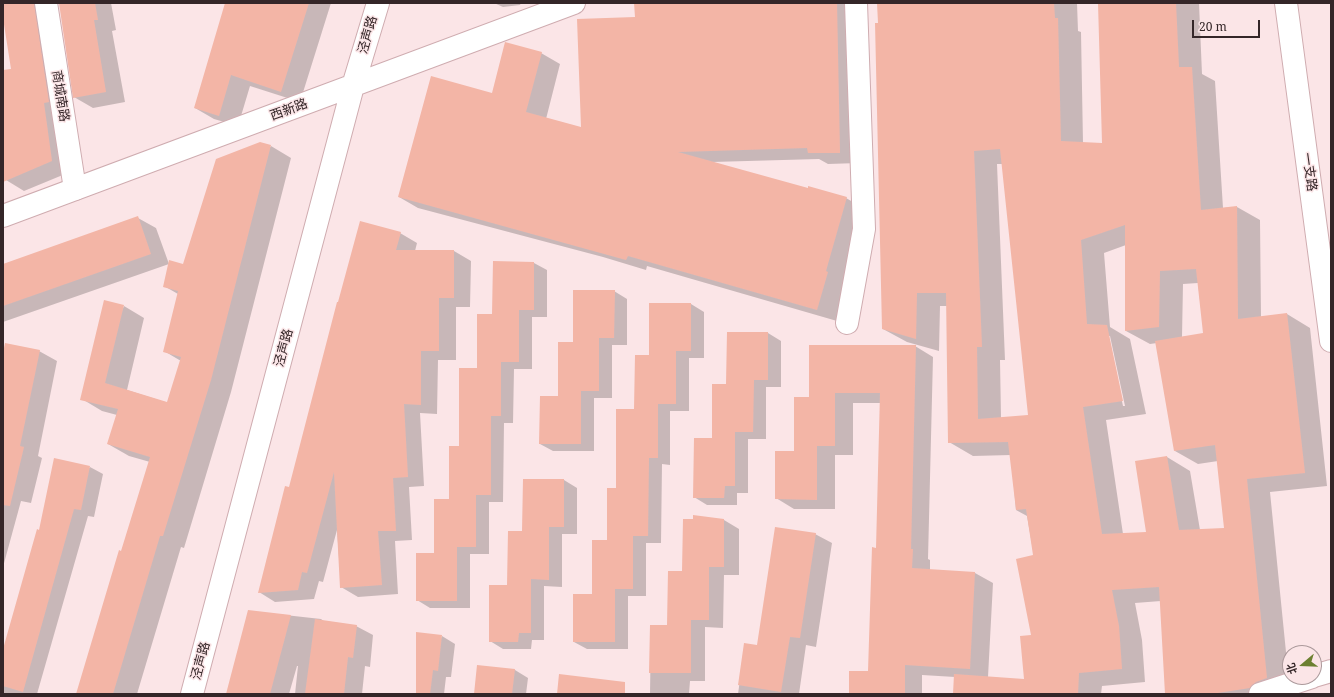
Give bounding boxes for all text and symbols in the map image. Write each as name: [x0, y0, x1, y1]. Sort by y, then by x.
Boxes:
scale bar: [1194, 12, 1262, 38]
street label: 泾声路: [355, 14, 381, 56]
text: 20 m: [1199, 18, 1227, 35]
street label: 商城南路: [48, 69, 72, 123]
street label: 西新路: [268, 96, 310, 124]
street label: 一支路: [1299, 152, 1319, 192]
street label: 泾声路: [271, 327, 297, 369]
street label: 泾声路: [188, 640, 214, 682]
north arrow: [1282, 645, 1322, 685]
text: 北: [1282, 661, 1300, 676]

